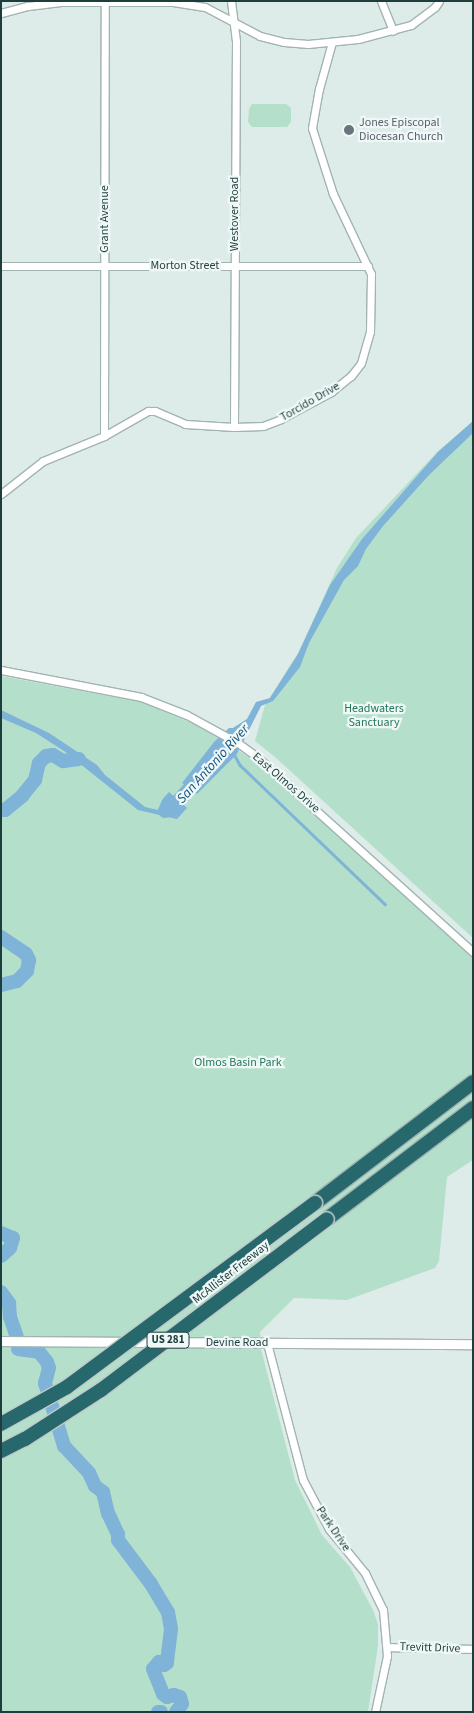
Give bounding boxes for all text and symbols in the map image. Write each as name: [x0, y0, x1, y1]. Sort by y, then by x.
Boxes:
place label: Jones Episcopal Diocesan Church: [359, 116, 443, 144]
marker: Jones Episcopal Diocesan Church: [343, 124, 355, 136]
street label: Westover Road: [228, 177, 242, 251]
street label: Grant Avenue: [98, 185, 112, 253]
street label: Morton Street: [151, 259, 219, 273]
street label: Torcido Drive: [278, 379, 342, 425]
park label: Headwaters Sanctuary: [344, 702, 404, 730]
water label: San Antonio River: [173, 721, 253, 807]
street label: East Olmos Drive: [249, 750, 323, 816]
park label: Olmos Basin Park: [194, 1056, 282, 1070]
street label: McAllister Freeway: [190, 1239, 272, 1307]
road number: US 281: [146, 1332, 190, 1348]
street label: Devine Road: [206, 1336, 268, 1350]
street label: Park Drive: [313, 1504, 353, 1554]
street label: Trevitt Drive: [399, 1640, 461, 1656]

